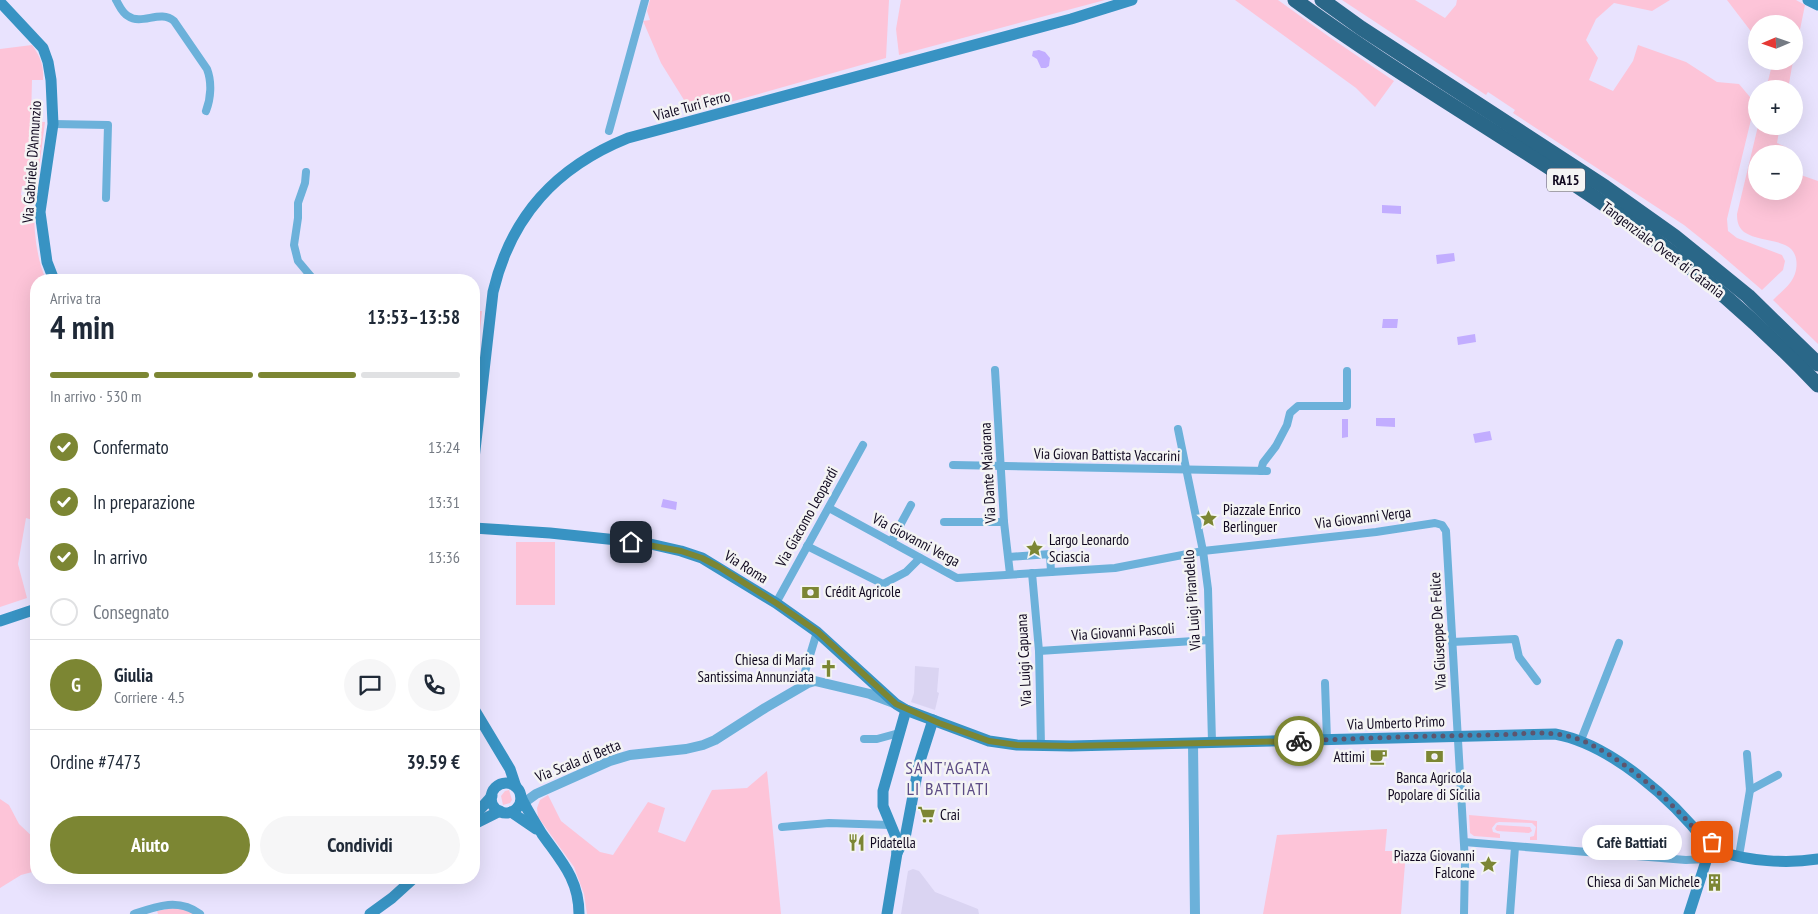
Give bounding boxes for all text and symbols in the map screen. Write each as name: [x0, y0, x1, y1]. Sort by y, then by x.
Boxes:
north arrow: [1748, 15, 1802, 70]
map controls: [1748, 15, 1803, 200]
button: +: [1748, 80, 1803, 135]
street label: Viale Turi Ferro: [651, 86, 732, 125]
street label: Via Gabriele D'Annunzio: [18, 100, 45, 225]
button: −: [1748, 145, 1803, 200]
road number: RA15: [1547, 168, 1585, 192]
street label: Tangenziale Ovest di Catania: [1598, 197, 1728, 302]
text: Arriva tra: [50, 288, 101, 308]
text: 13:53–13:58: [367, 305, 460, 329]
text: 4 min: [50, 306, 115, 348]
text: In arrivo · 530 m: [50, 386, 142, 406]
street label: Via Dante Maiorana: [975, 422, 1000, 525]
icon: check: [50, 433, 78, 461]
text: Confermato: [93, 435, 169, 459]
text: 13:24: [428, 437, 460, 457]
street label: Via Giovan Battista Vaccarini: [1033, 444, 1180, 465]
street label: Via Giacomo Leopardi: [771, 463, 842, 571]
icon: check: [50, 488, 78, 516]
text: In preparazione: [93, 490, 195, 514]
text: 13:31: [428, 492, 460, 512]
place label: Piazzale Enrico Berlinguer: [1223, 500, 1301, 536]
street label: Via Giovanni Verga: [1313, 502, 1412, 533]
street label: Via Giovanni Verga: [868, 508, 963, 571]
place icon: Piazzale Enrico Berlinguer: [1199, 509, 1219, 529]
pin: [610, 521, 652, 563]
icon: home: [617, 528, 645, 556]
place label: Largo Leonardo Sciascia: [1049, 530, 1129, 566]
place icon: Largo Leonardo Sciascia: [1025, 539, 1045, 559]
icon: check: [50, 543, 78, 571]
text: In arrivo: [93, 545, 148, 569]
street label: Via Roma: [720, 545, 772, 587]
text: 13:36: [428, 547, 460, 567]
street label: Via Luigi Pirandello: [1179, 549, 1205, 652]
street label: Via Giuseppe De Felice: [1425, 572, 1450, 691]
bank icon: Crédit Agricole: [801, 582, 821, 602]
place label: Crédit Agricole: [825, 582, 901, 601]
text: Consegnato: [93, 600, 169, 624]
street label: Via Luigi Capuana: [1012, 613, 1035, 708]
street label: Via Giovanni Pascoli: [1070, 618, 1175, 645]
place label: Chiesa di Maria Santissima Annunziata: [698, 650, 814, 686]
button: chat: [344, 659, 396, 711]
button: phone: [408, 659, 460, 711]
church icon: Chiesa di Maria Santissima Annunziata: [818, 659, 838, 679]
text: Giulia: [114, 663, 153, 687]
text: G: [71, 673, 81, 697]
text: Corriere · 4.5: [114, 687, 185, 707]
street label: Via Umberto Primo: [1346, 711, 1445, 734]
courier: [1274, 716, 1324, 766]
icon: bike: [1285, 727, 1313, 755]
street label: Via Scala di Betta: [531, 735, 623, 787]
place label: Attimi: [1334, 747, 1365, 766]
cafe icon: Attimi: [1369, 747, 1389, 767]
bank icon: Banca Agricola Popolare di Sicilia: [1424, 747, 1444, 767]
text: Ordine #7473: [50, 750, 141, 774]
text: 39.59 €: [407, 750, 460, 774]
district label: SANT'AGATA LI BATTIATI: [905, 756, 991, 800]
place label: Banca Agricola Popolare di Sicilia: [1388, 768, 1480, 804]
supermarket icon: Crai: [916, 805, 936, 825]
place label: Crai: [940, 805, 960, 824]
button: Aiuto: [50, 816, 250, 874]
button: Condividi: [260, 816, 460, 874]
pin: [1691, 821, 1733, 863]
callout: Cafè Battiati: [1582, 824, 1682, 860]
icon: bag: [1698, 828, 1726, 856]
text: Cafè Battiati: [1597, 832, 1667, 852]
restaurant icon: Pidatella: [846, 833, 866, 853]
place label: Pidatella: [870, 833, 916, 852]
place label: Piazza Giovanni Falcone: [1394, 846, 1475, 882]
place icon: Piazza Giovanni Falcone: [1479, 855, 1499, 875]
place label: Chiesa di San Michele: [1587, 872, 1700, 891]
building icon: Chiesa di San Michele: [1704, 872, 1724, 892]

